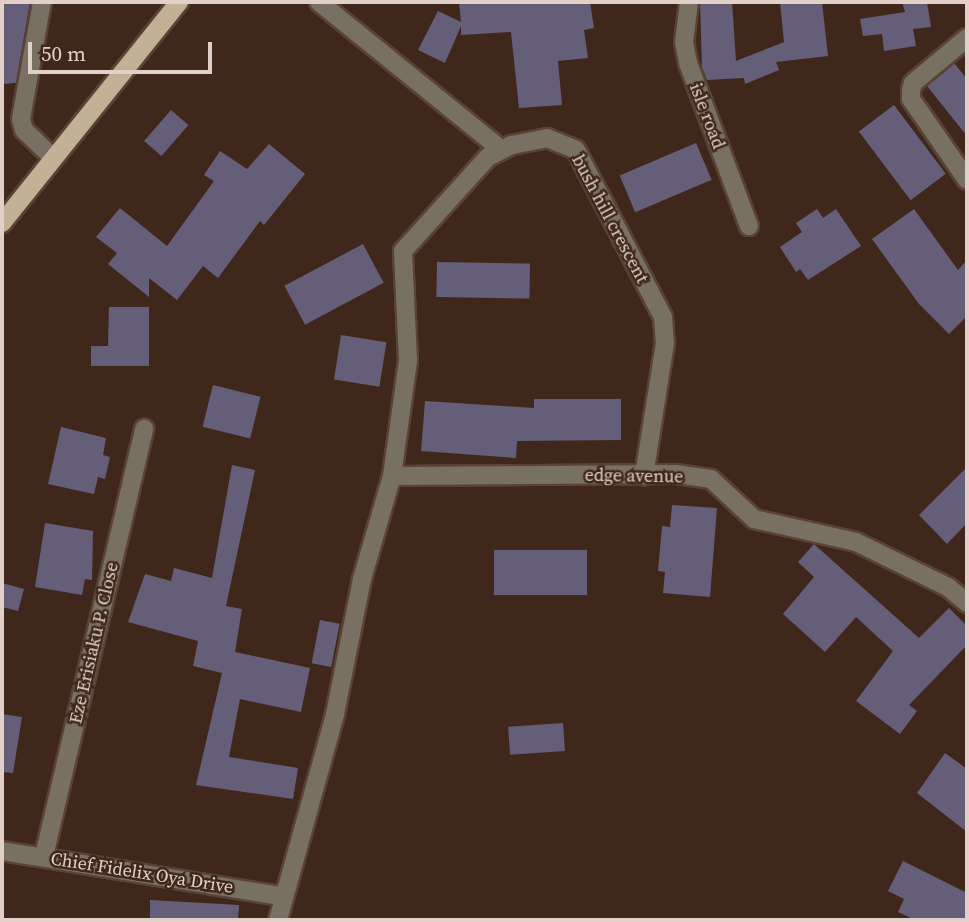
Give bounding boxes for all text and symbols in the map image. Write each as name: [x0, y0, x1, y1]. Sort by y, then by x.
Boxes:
scale bar: [32, 28, 215, 72]
text: 50 m: [41, 39, 86, 68]
street label: isle road: [685, 80, 729, 152]
street label: bush hill crescent: [567, 151, 653, 287]
street label: edge avenue: [584, 464, 684, 488]
street label: Eze Erisiaku P. Close: [65, 560, 123, 726]
street label: Chief Fidelix Oya Drive: [49, 848, 235, 898]

